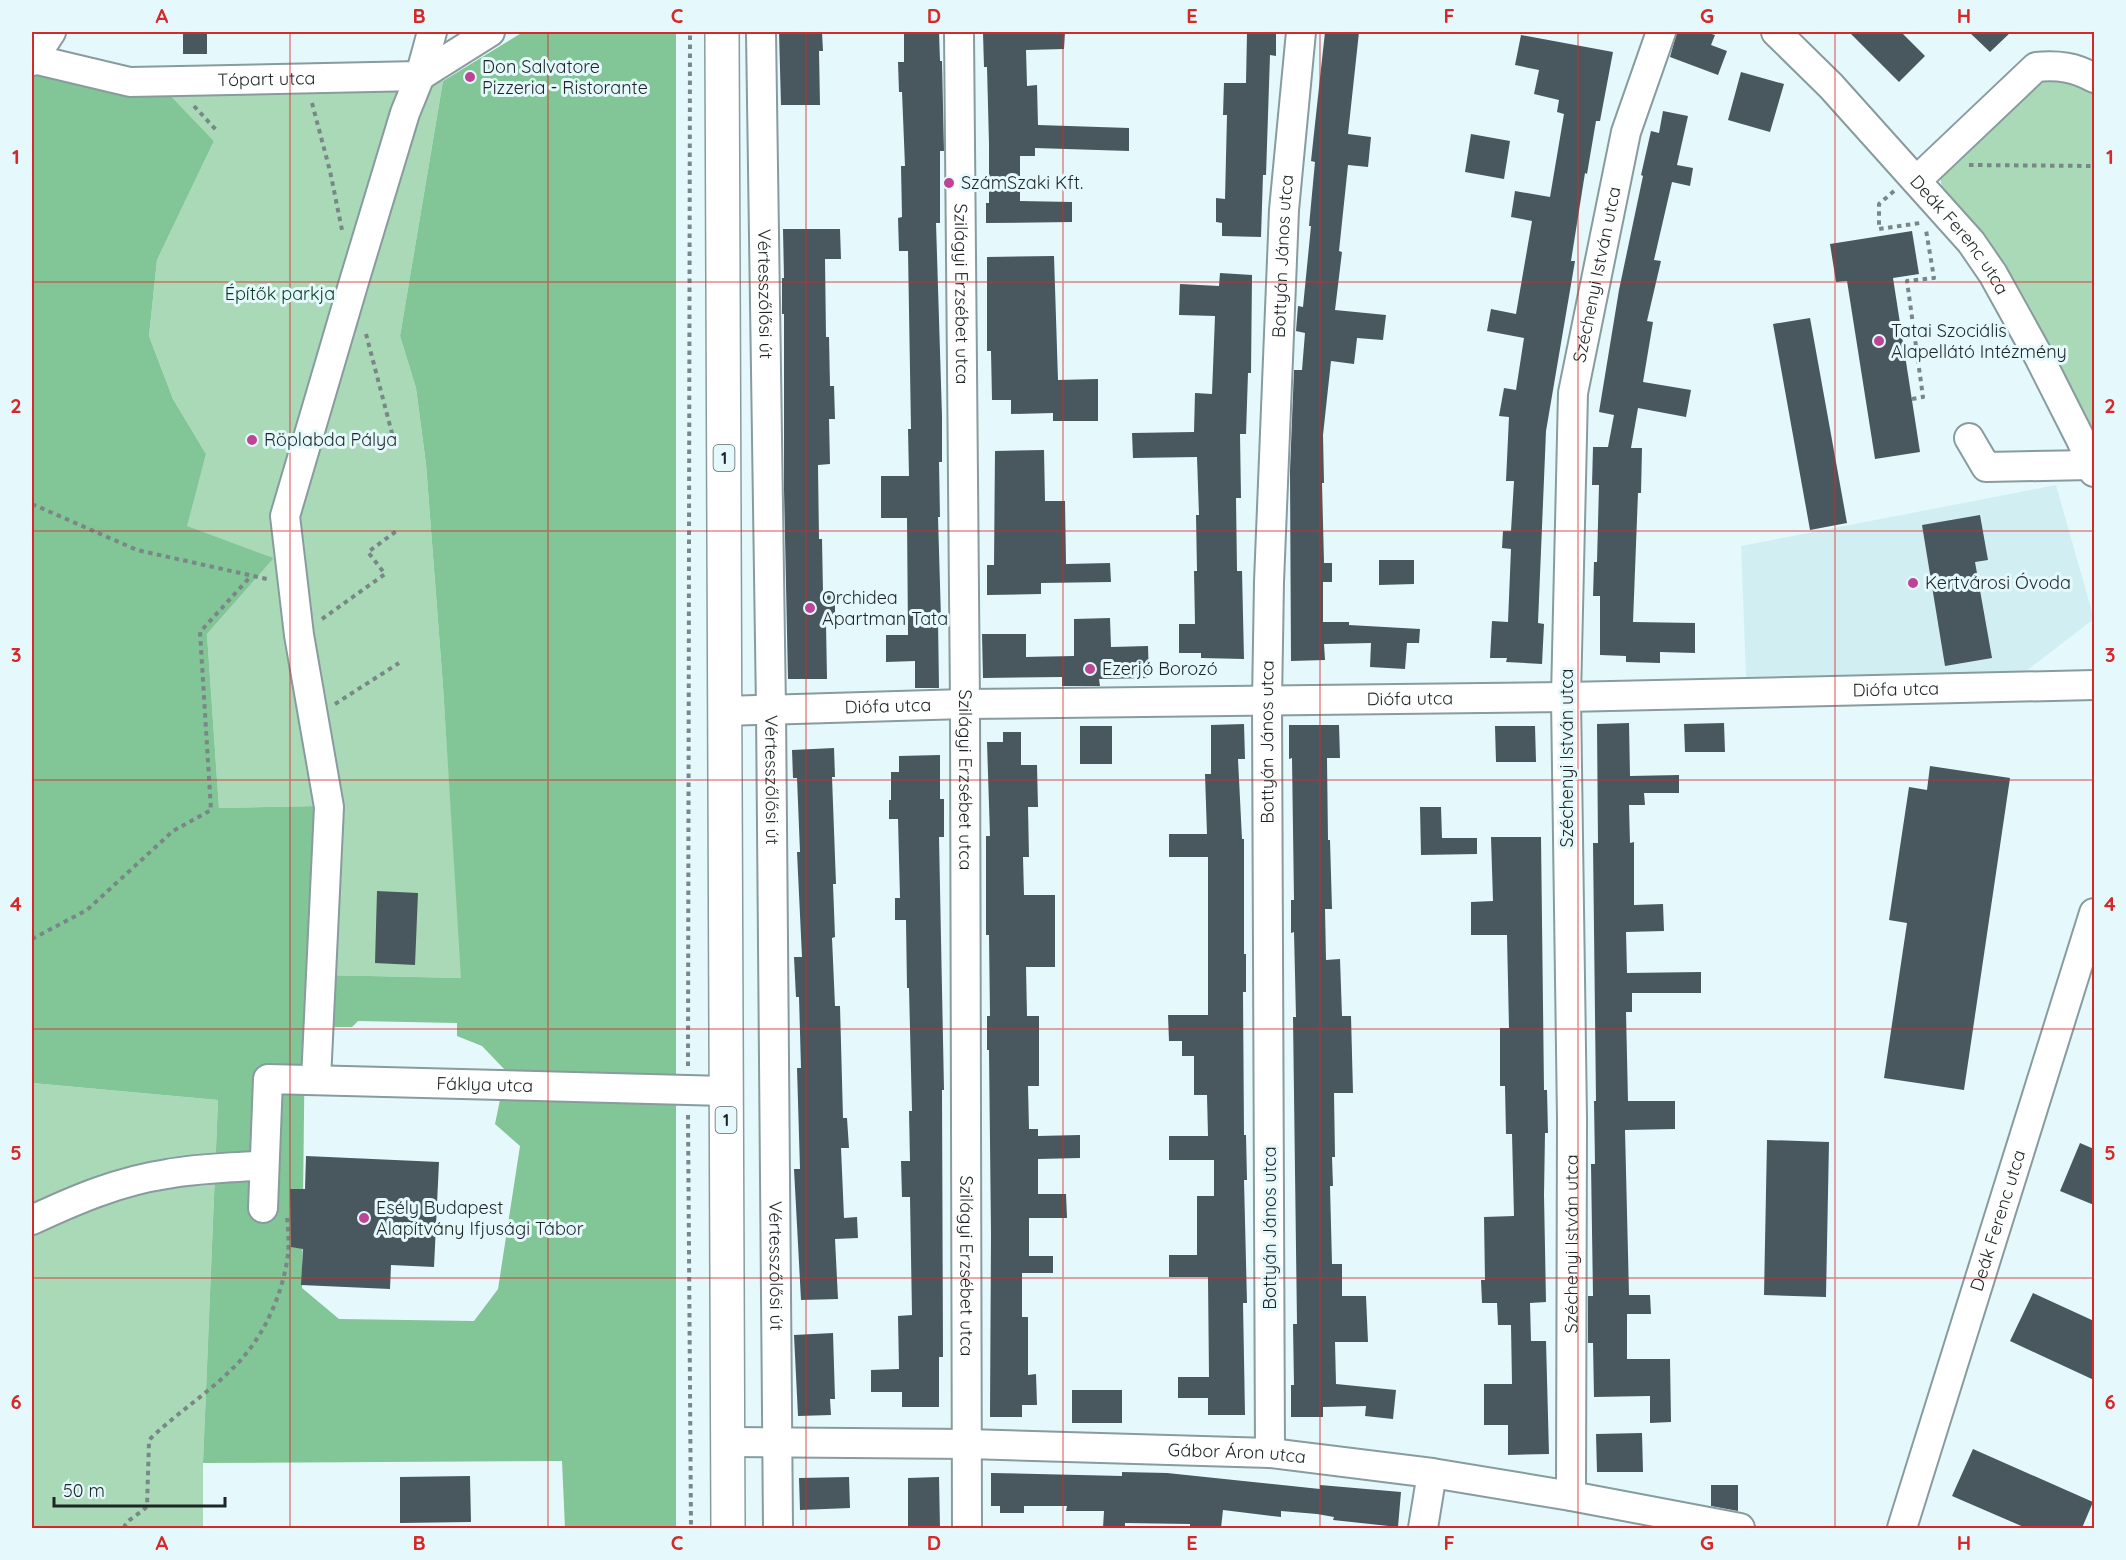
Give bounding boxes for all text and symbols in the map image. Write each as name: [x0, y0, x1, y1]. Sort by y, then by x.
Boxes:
text: A: [156, 3, 169, 28]
text: B: [412, 3, 426, 28]
text: C: [671, 3, 684, 28]
text: D: [927, 3, 941, 28]
text: E: [1186, 3, 1198, 28]
text: F: [1443, 3, 1455, 28]
text: G: [1700, 3, 1714, 28]
text: H: [1957, 3, 1971, 28]
place label: Don Salvatore Pizzeria - Ristorante: [482, 55, 648, 99]
street label: Tópart utca: [217, 66, 316, 91]
marker: Don Salvatore Pizzeria - Ristorante: [463, 70, 477, 84]
text: 1: [12, 144, 20, 169]
text: 1: [2106, 144, 2114, 169]
street label: Deák Ferenc utca: [1905, 170, 2014, 298]
place label: SzámSzaki Kft.: [961, 171, 1083, 194]
street label: Bottyán János utca: [1267, 174, 1298, 339]
marker: SzámSzaki Kft.: [942, 176, 956, 190]
street label: Széchenyi István utca: [1567, 184, 1626, 365]
street label: Szilágyi Erzsébet utca: [950, 203, 974, 385]
street label: Vértesszőlősi út: [753, 229, 778, 359]
park label: Építők parkja: [225, 282, 335, 305]
place label: Tatai Szociális Alapellátó Intézmény: [1891, 319, 2067, 363]
marker: Tatai Szociális Alapellátó Intézmény: [1872, 334, 1886, 348]
text: 2: [10, 393, 22, 418]
text: 2: [2104, 393, 2116, 418]
place label: Röplabda Pálya: [264, 428, 397, 451]
marker: Röplabda Pálya: [245, 433, 259, 447]
road number: 1: [714, 445, 734, 471]
place label: Kertvárosi Óvoda: [1925, 571, 2071, 594]
marker: Kertvárosi Óvoda: [1906, 576, 1920, 590]
place label: Orchidea Apartman Tata: [822, 586, 948, 630]
marker: Orchidea Apartman Tata: [803, 601, 817, 615]
text: 3: [11, 642, 21, 667]
text: 3: [2105, 642, 2115, 667]
place label: Ezerjó Borozó: [1102, 657, 1218, 680]
street label: Bottyán János utca: [1255, 660, 1279, 824]
marker: Ezerjó Borozó: [1083, 662, 1097, 676]
street label: Széchenyi István utca: [1555, 669, 1578, 848]
street label: Diófa utca: [1852, 677, 1939, 701]
street label: Diófa utca: [1366, 686, 1453, 710]
street label: Szilágyi Erzsébet utca: [954, 689, 977, 870]
street label: Diófa utca: [844, 693, 931, 718]
street label: Vértesszőlősi út: [760, 715, 784, 845]
text: 4: [10, 891, 22, 916]
text: 4: [2104, 891, 2116, 916]
street label: Fáklya utca: [436, 1071, 534, 1097]
road number: 1: [716, 1107, 736, 1133]
text: 5: [10, 1140, 22, 1165]
text: 5: [2104, 1140, 2116, 1165]
street label: Bottyán János utca: [1258, 1146, 1281, 1310]
street label: Deák Ferenc utca: [1965, 1147, 2030, 1294]
street label: Széchenyi István utca: [1559, 1154, 1583, 1334]
street label: Szilágyi Erzsébet utca: [955, 1175, 979, 1356]
place label: Esély Budapest Alapítvány Ifjusági Tábor: [376, 1196, 584, 1240]
street label: Vértesszőlősi út: [764, 1201, 788, 1331]
marker: Esély Budapest Alapítvány Ifjusági Tábor: [357, 1211, 371, 1225]
text: 6: [10, 1389, 22, 1414]
text: 6: [2104, 1389, 2116, 1414]
street label: Gábor Áron utca: [1167, 1438, 1307, 1468]
scale bar: [54, 1470, 225, 1508]
text: 50 m: [63, 1479, 105, 1502]
text: A: [156, 1530, 169, 1555]
text: B: [412, 1530, 426, 1555]
text: C: [671, 1530, 684, 1555]
text: D: [927, 1530, 941, 1555]
text: E: [1186, 1530, 1198, 1555]
text: F: [1443, 1530, 1455, 1555]
text: G: [1700, 1530, 1714, 1555]
text: H: [1957, 1530, 1971, 1555]

